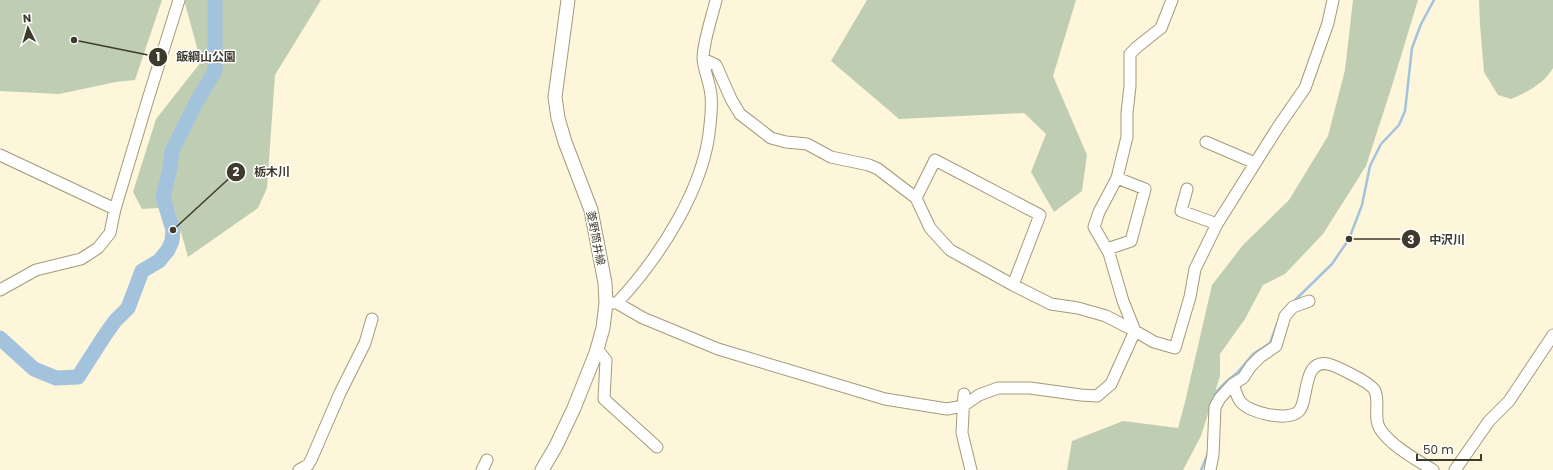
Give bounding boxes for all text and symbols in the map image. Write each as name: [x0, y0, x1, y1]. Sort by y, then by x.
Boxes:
north arrow: [8, 8, 48, 48]
text: N: [22, 10, 32, 26]
callout: 飯綱山公園: [148, 45, 244, 69]
text: 1: [156, 48, 160, 65]
text: 飯綱山公園: [176, 48, 236, 65]
callout: 栃木川: [226, 160, 298, 184]
text: 2: [233, 163, 240, 180]
text: 栃木川: [254, 163, 290, 180]
street label: 菱野筒井線: [583, 209, 609, 267]
callout: 中沢川: [1401, 227, 1473, 251]
text: 3: [1407, 231, 1415, 248]
text: 中沢川: [1429, 231, 1465, 248]
scale bar: [1417, 436, 1481, 462]
text: 50 m: [1423, 441, 1454, 458]

